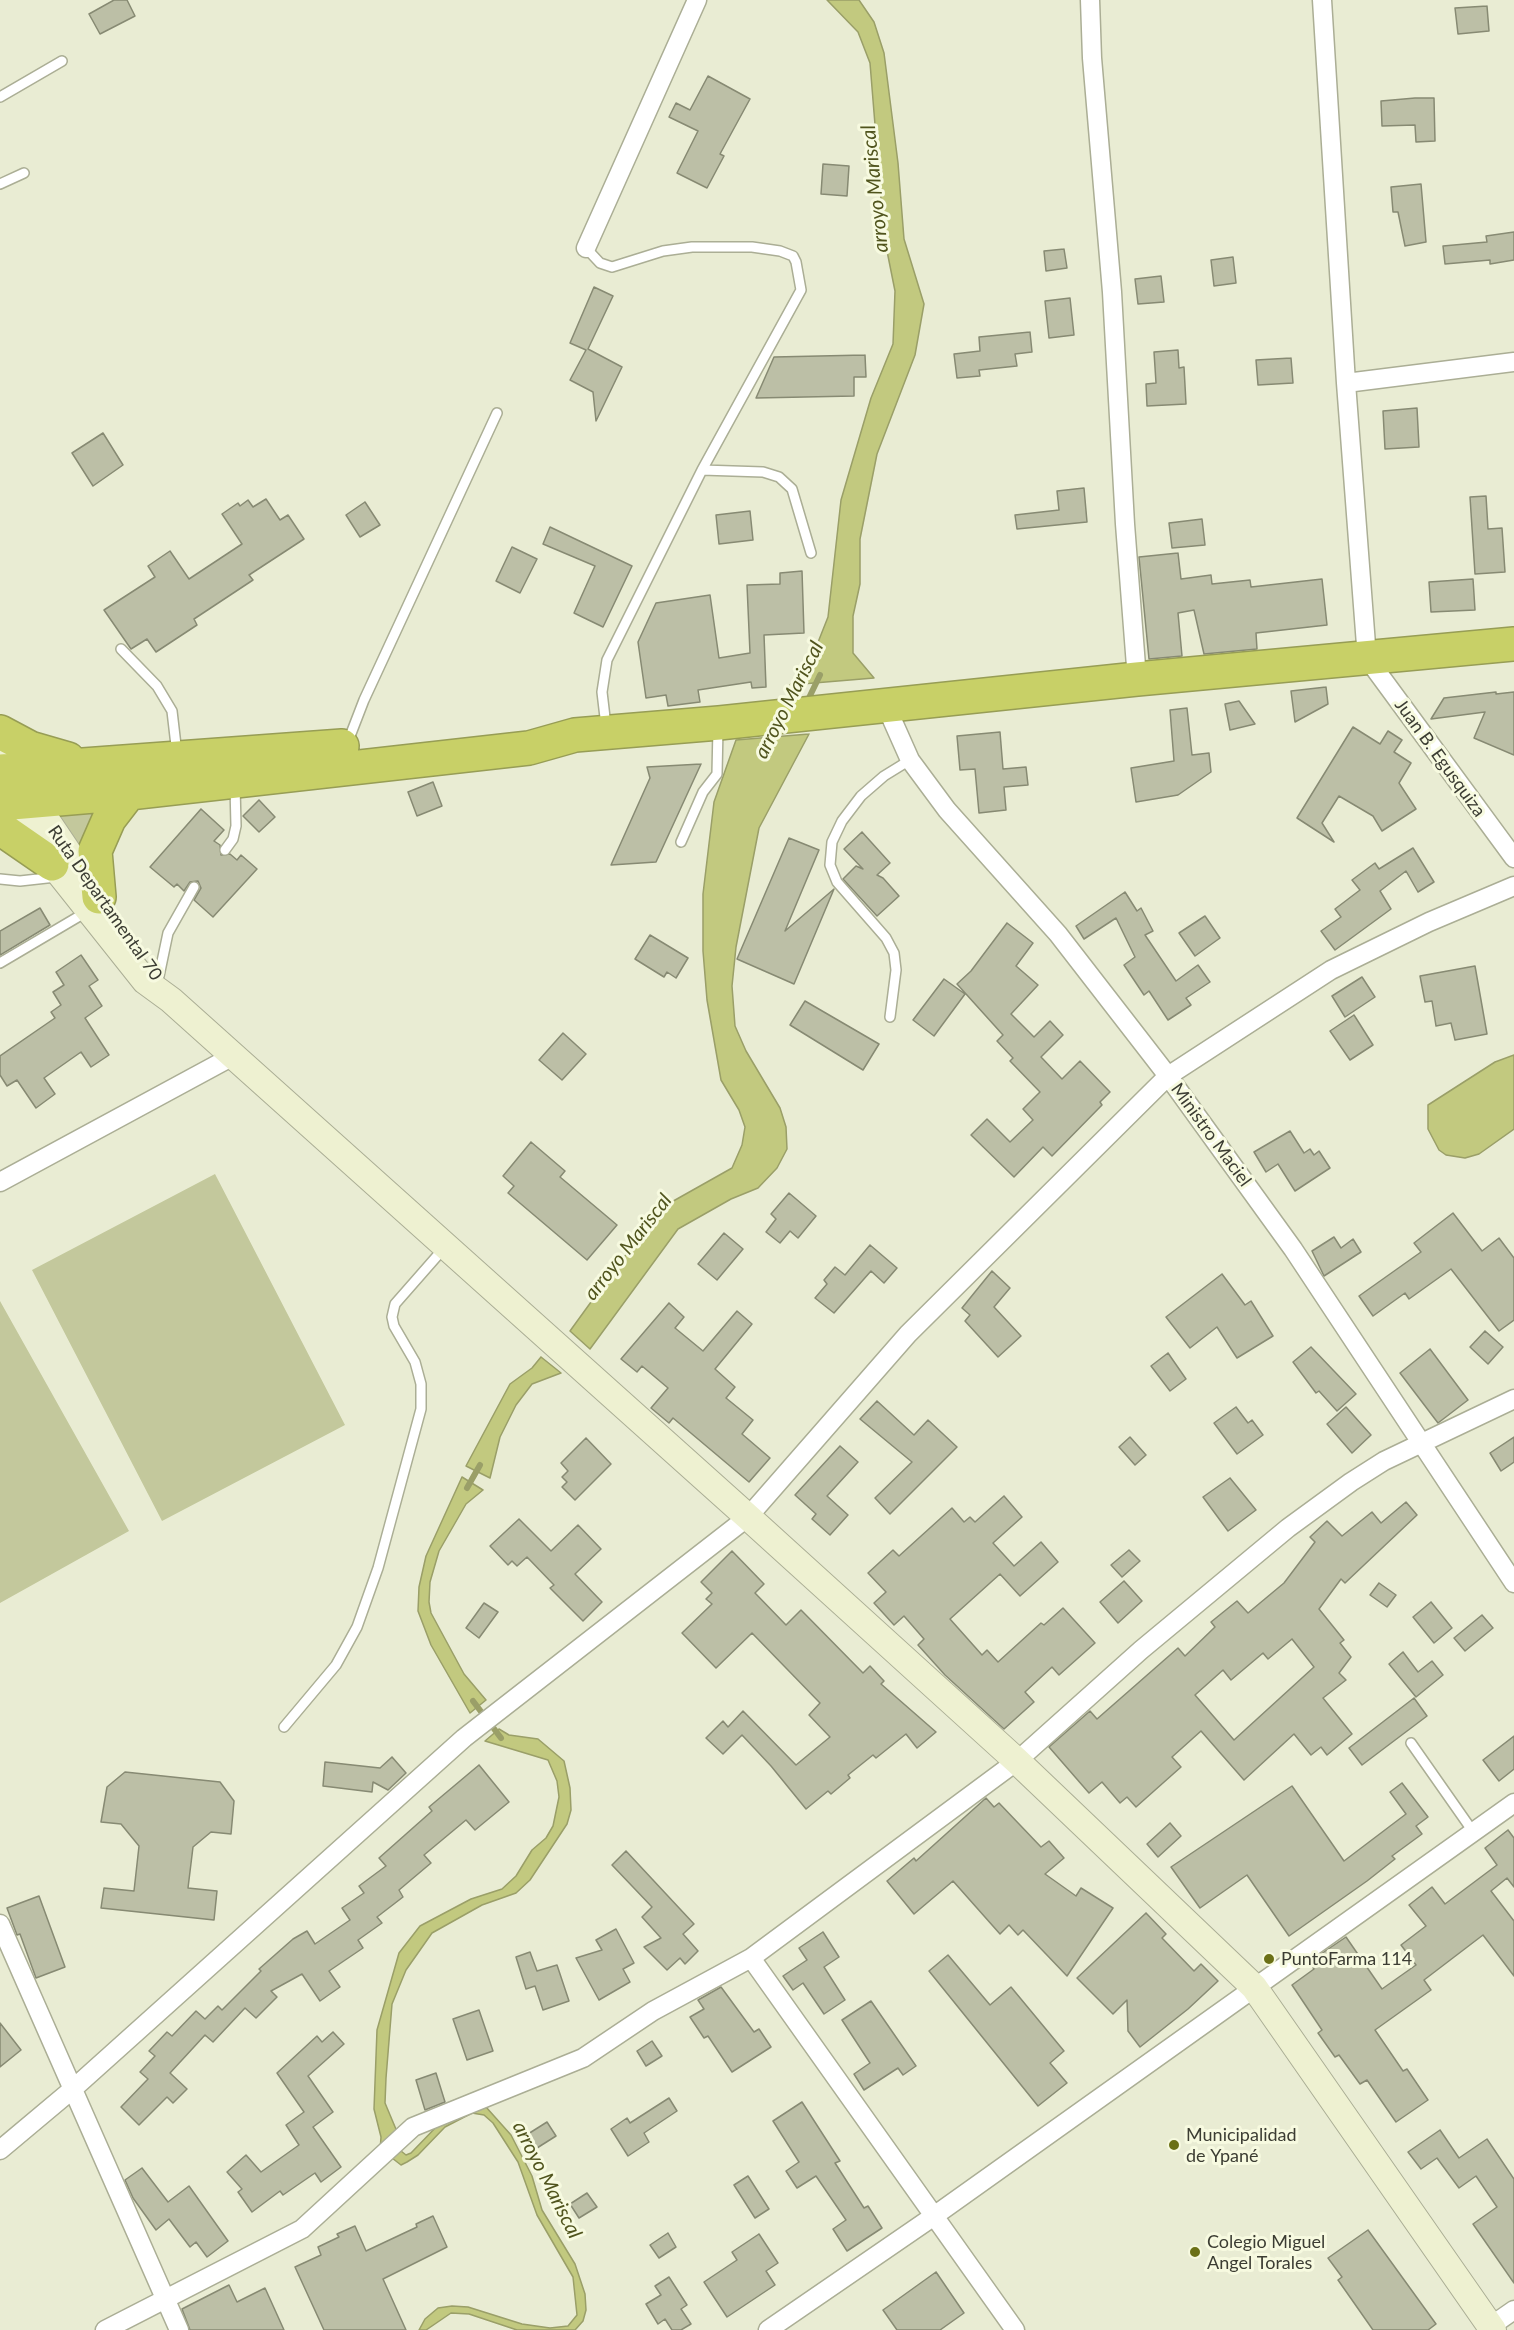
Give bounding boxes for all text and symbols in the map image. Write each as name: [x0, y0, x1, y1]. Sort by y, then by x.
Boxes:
water label: arroyo Mariscal: [856, 124, 894, 254]
water label: arroyo Mariscal: [749, 637, 829, 763]
street label: Juan B. Egusquiza: [1390, 695, 1490, 821]
street label: Ruta Departamental 70: [43, 821, 167, 985]
street label: Ministro Maciel: [1166, 1079, 1256, 1191]
water label: arroyo Mariscal: [579, 1189, 677, 1305]
place label: PuntoFarma 114: [1281, 1948, 1412, 1970]
marker: PuntoFarma 114: [1262, 1952, 1276, 1966]
water label: arroyo Mariscal: [507, 2117, 587, 2243]
place label: Municipalidad de Ypané: [1186, 2124, 1297, 2166]
marker: Municipalidad de Ypané: [1167, 2138, 1181, 2152]
place label: Colegio Miguel Angel Torales: [1207, 2231, 1325, 2274]
marker: Colegio Miguel Angel Torales: [1188, 2245, 1202, 2259]

